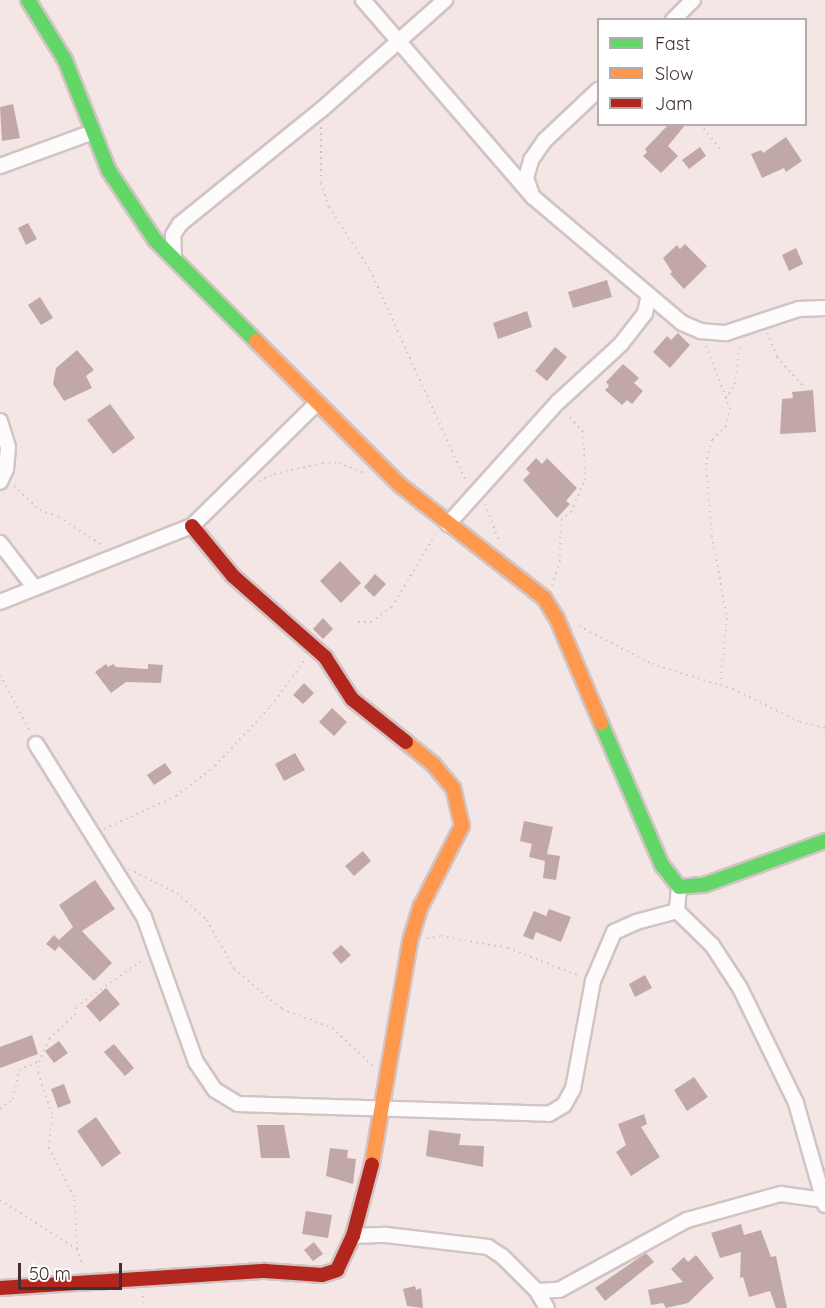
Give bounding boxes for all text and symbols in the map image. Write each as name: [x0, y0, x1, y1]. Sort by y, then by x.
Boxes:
legend: [597, 18, 807, 126]
text: Fast: [655, 32, 690, 55]
text: Slow: [655, 62, 693, 85]
text: Jam: [655, 92, 693, 115]
scale bar: [21, 1251, 124, 1289]
text: 50 m: [29, 1262, 71, 1285]

